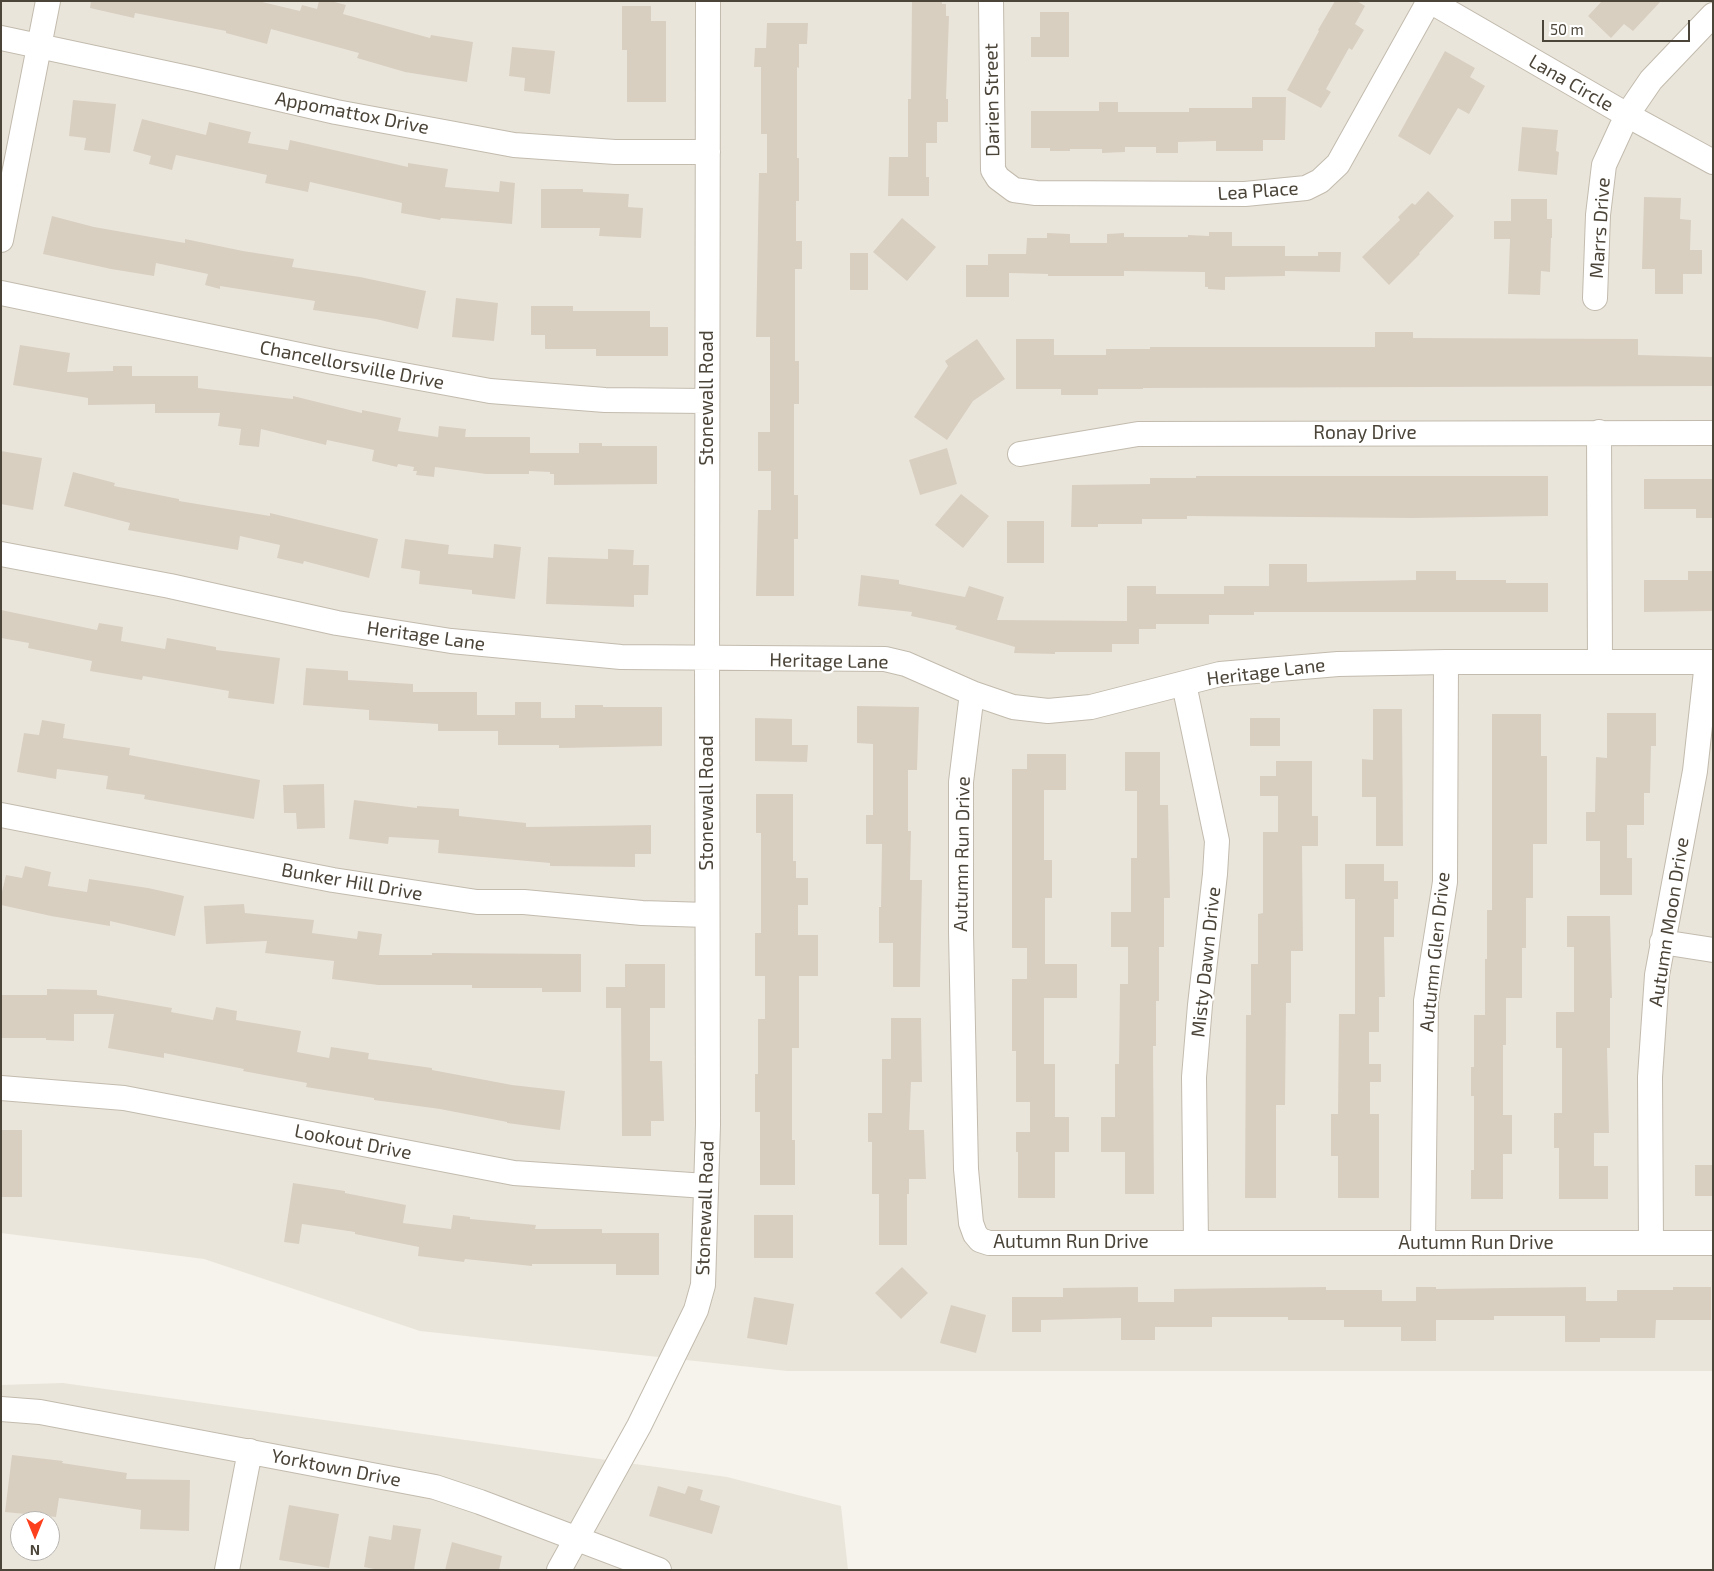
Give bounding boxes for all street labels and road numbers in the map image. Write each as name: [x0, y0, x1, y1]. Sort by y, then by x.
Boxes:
street label: Darien Street: [980, 43, 1004, 157]
street label: Lana Circle: [1525, 50, 1617, 116]
street label: Appomattox Drive: [273, 87, 431, 139]
street label: Lea Place: [1217, 177, 1299, 205]
street label: Marrs Drive: [1585, 177, 1615, 279]
street label: Stonewall Road: [696, 330, 718, 466]
street label: Chancellorsville Drive: [258, 336, 446, 394]
street label: Ronay Drive: [1313, 422, 1417, 444]
street label: Heritage Lane: [365, 616, 487, 656]
street label: Heritage Lane: [769, 649, 889, 673]
street label: Heritage Lane: [1205, 653, 1327, 691]
street label: Stonewall Road: [696, 735, 718, 871]
street label: Autumn Run Drive: [949, 776, 975, 932]
street label: Autumn Moon Drive: [1644, 836, 1694, 1008]
street label: Bunker Hill Drive: [280, 858, 424, 906]
street label: Autumn Glen Drive: [1415, 871, 1455, 1033]
street label: Misty Dawn Drive: [1187, 885, 1225, 1039]
street label: Lookout Drive: [292, 1119, 414, 1165]
street label: Stonewall Road: [691, 1140, 719, 1276]
street label: Autumn Run Drive: [993, 1231, 1149, 1253]
street label: Autumn Run Drive: [1398, 1232, 1554, 1254]
street label: Yorktown Drive: [269, 1444, 403, 1492]

